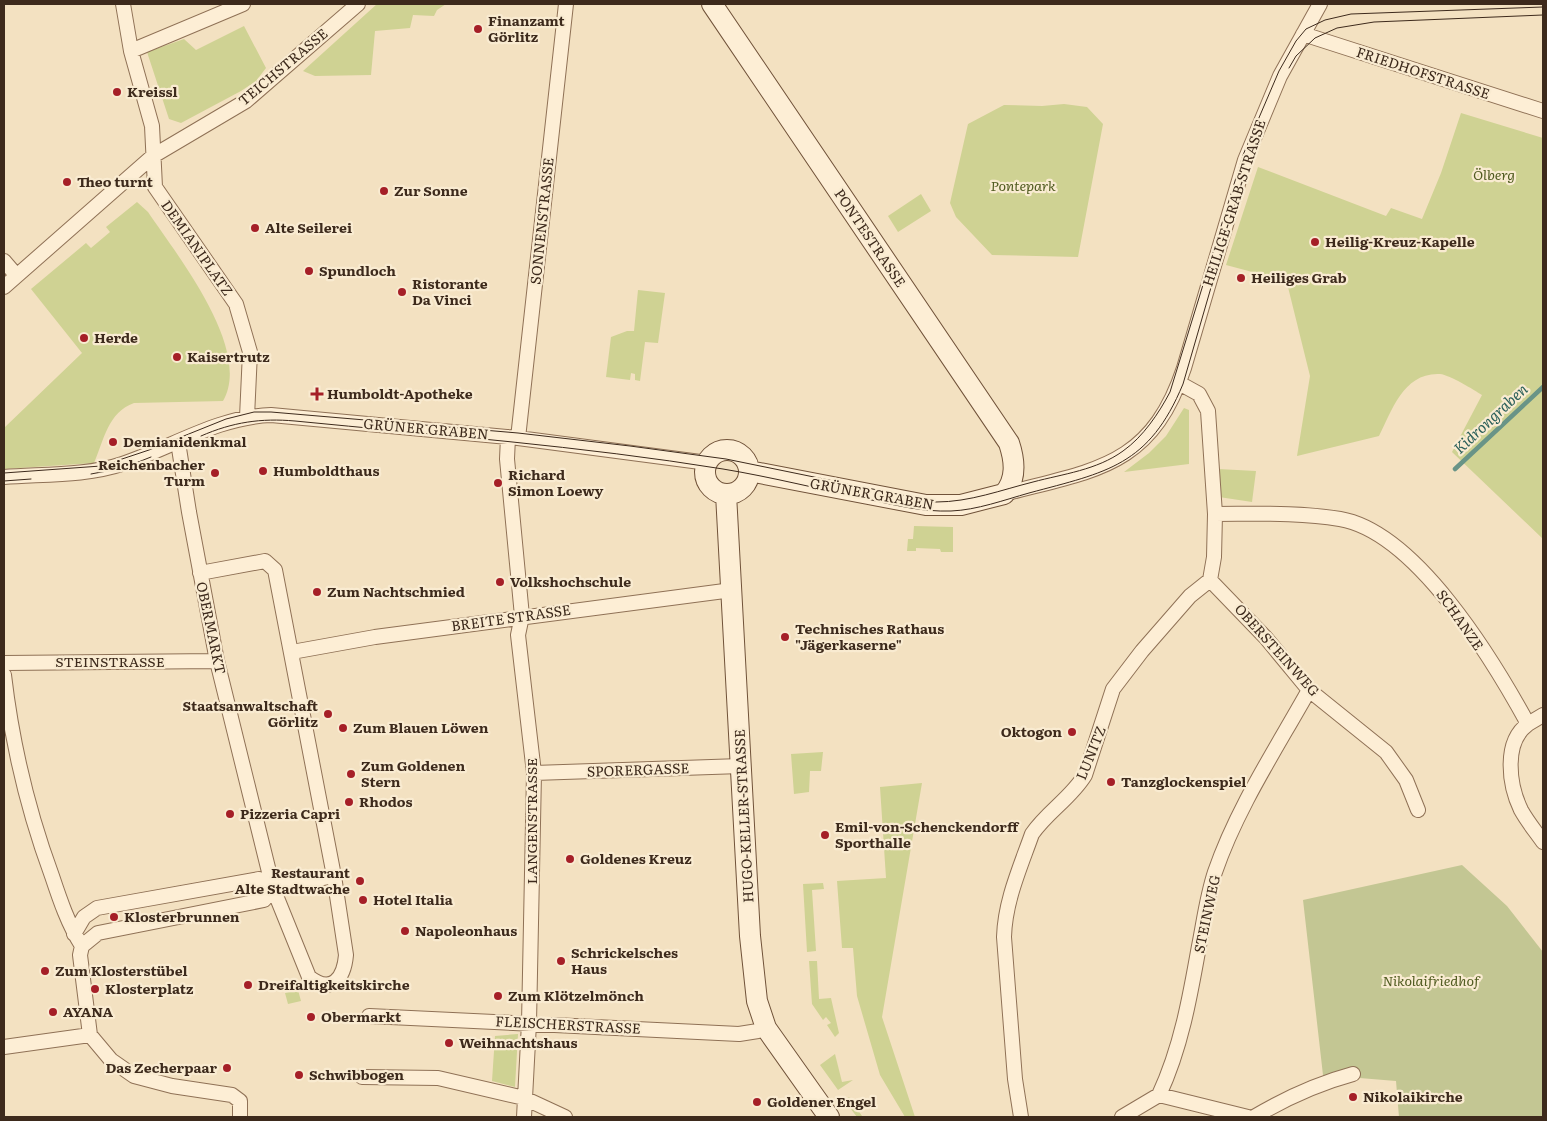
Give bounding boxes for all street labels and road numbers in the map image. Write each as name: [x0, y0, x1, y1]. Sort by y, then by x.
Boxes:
street label: TEICHSTRASSE: [233, 23, 331, 110]
street label: FRIEDHOFSTRASSE: [1354, 41, 1493, 103]
street label: HEILIGE-GRAB-STRASSE: [1197, 116, 1270, 289]
street label: SONNENSTRASSE: [524, 156, 558, 285]
street label: PONTESTRASSE: [831, 184, 911, 291]
street label: DEMIANIPLATZ: [157, 196, 238, 299]
street label: GRÜNER GRABEN: [363, 413, 489, 443]
street label: GRÜNER GRABEN: [809, 472, 936, 514]
street label: OBERMARKT: [192, 580, 232, 676]
street label: SCHANZE: [1433, 585, 1489, 654]
street label: BREITE STRASSE: [450, 599, 572, 635]
street label: OBERSTEINWEG: [1231, 599, 1325, 700]
street label: STEINSTRASSE: [55, 651, 165, 671]
street label: LUNITZ: [1070, 723, 1110, 783]
street label: HUGO-KELLER-STRASSE: [728, 729, 758, 903]
street label: SPORERGASSE: [586, 757, 690, 781]
street label: LANGENSTRASSE: [521, 758, 541, 884]
street label: STEINWEG: [1188, 872, 1224, 955]
street label: FLEISCHERSTRASSE: [495, 1010, 641, 1038]

